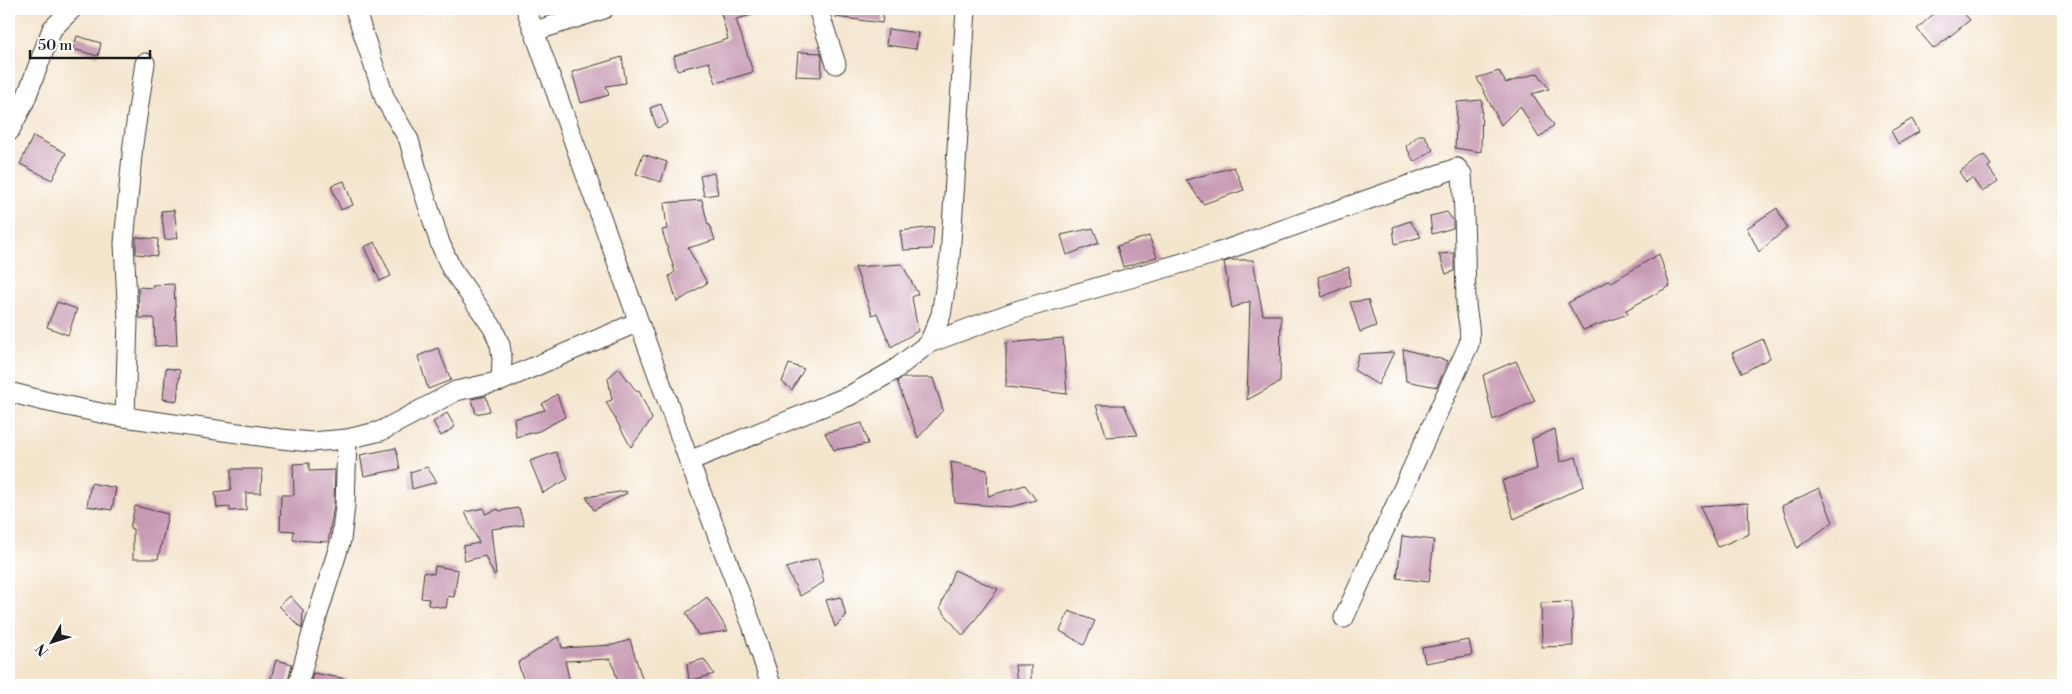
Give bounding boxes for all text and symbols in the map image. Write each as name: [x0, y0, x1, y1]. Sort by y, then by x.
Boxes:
scale bar: [30, 28, 150, 60]
text: 50 m: [38, 36, 72, 55]
north arrow: [28, 616, 78, 666]
text: N: [32, 640, 53, 660]

